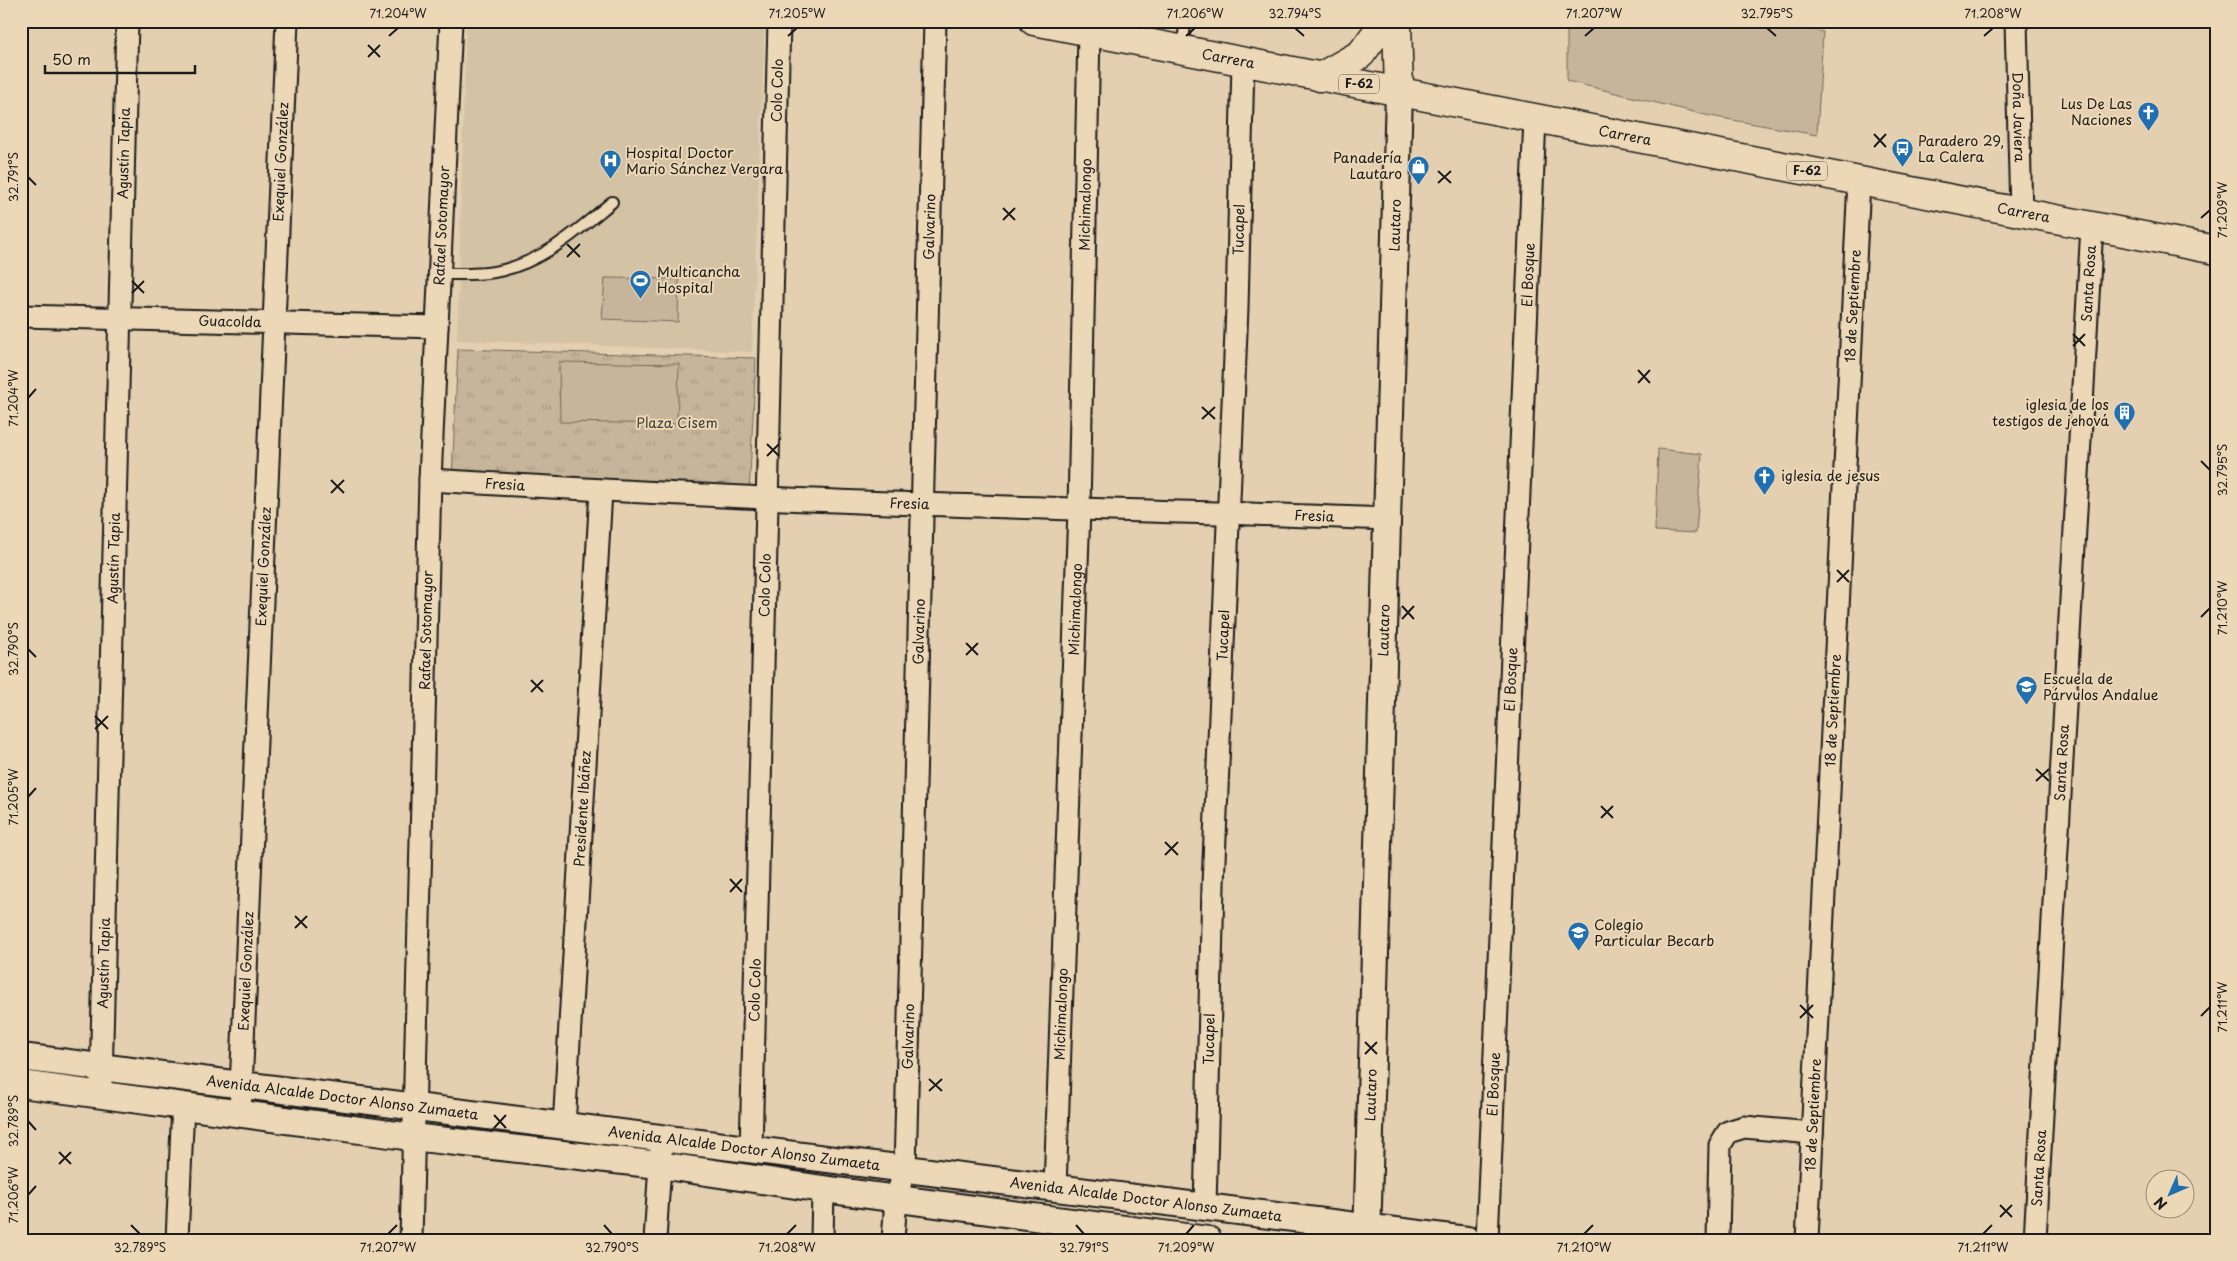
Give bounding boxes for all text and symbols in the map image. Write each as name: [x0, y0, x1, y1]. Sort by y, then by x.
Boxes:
text: 71.204°W: [369, 4, 427, 22]
text: 71.205°W: [769, 4, 826, 22]
text: 71.206°W: [1167, 4, 1224, 22]
text: 32.794°S: [1269, 4, 1321, 22]
text: 71.207°W: [1566, 4, 1623, 22]
text: 32.795°S: [1741, 4, 1793, 22]
text: 71.208°W: [1964, 4, 2022, 22]
scale bar: [45, 42, 195, 74]
street label: Carrera: [1200, 43, 1257, 74]
text: 50 m: [52, 47, 91, 70]
street label: Colo Colo: [765, 58, 788, 122]
street label: Doña Javiera: [2007, 72, 2031, 163]
road number: F-62: [1339, 74, 1379, 94]
place label: Lus De Las Naciones: [2061, 93, 2132, 130]
church icon: Lus De Las Naciones: [2136, 100, 2160, 131]
street label: Exequiel González: [267, 101, 294, 222]
street label: Agustín Tapia: [112, 107, 135, 199]
street label: Carrera: [1597, 120, 1654, 150]
place label: Paradero 29, La Calera: [1918, 130, 2004, 167]
bus stop icon: Paradero 29, La Calera: [1890, 137, 1914, 168]
place label: Hospital Doctor Mario Sánchez Vergara: [626, 142, 783, 179]
place label: Panadería Lautaro: [1333, 147, 1402, 184]
hospital icon: Hospital Doctor Mario Sánchez Vergara: [598, 149, 622, 180]
text: 32.791°S: [4, 152, 22, 202]
shop icon: Panadería Lautaro: [1406, 154, 1430, 185]
street label: Michimalongo: [1073, 158, 1096, 251]
road number: F-62: [1787, 162, 1827, 180]
street label: Rafael Sotomayor: [428, 165, 454, 286]
text: 71.209°W: [2213, 181, 2231, 238]
street label: Galvarino: [918, 193, 940, 260]
street label: Carrera: [1995, 197, 2052, 228]
street label: Lautaro: [1384, 199, 1406, 252]
street label: Tucapel: [1227, 204, 1250, 255]
street label: El Bosque: [1516, 242, 1540, 307]
street label: Santa Rosa: [2076, 244, 2101, 322]
street label: 18 de Septiembre: [1839, 249, 1866, 363]
place label: Multicancha Hospital: [657, 261, 740, 298]
sports icon: Multicancha Hospital: [629, 268, 653, 299]
street label: Guacolda: [198, 310, 262, 332]
text: 71.204°W: [4, 369, 22, 427]
place label: iglesia de los testigos de jehová: [1992, 394, 2109, 431]
building icon: iglesia de los testigos de jehová: [2113, 401, 2137, 432]
park label: Plaza Cisem: [636, 412, 718, 433]
text: 32.795°S: [2213, 444, 2231, 496]
church icon: iglesia de jesus: [1753, 464, 1777, 495]
place label: iglesia de jesus: [1781, 465, 1880, 486]
street label: Fresia: [484, 472, 526, 496]
street label: Fresia: [889, 492, 930, 514]
street label: Fresia: [1294, 504, 1335, 527]
street label: Exequiel González: [250, 506, 276, 627]
street label: Agustín Tapia: [102, 512, 125, 604]
street label: Colo Colo: [753, 553, 776, 617]
street label: Michimalongo: [1063, 563, 1087, 656]
street label: Rafael Sotomayor: [414, 569, 438, 690]
text: 71.210°W: [2213, 580, 2231, 635]
street label: Galvarino: [907, 598, 930, 665]
street label: Lautaro: [1372, 603, 1395, 657]
street label: Tucapel: [1211, 609, 1234, 661]
text: 32.790°S: [4, 622, 22, 676]
street label: El Bosque: [1499, 647, 1522, 712]
street label: 18 de Septiembre: [1819, 653, 1846, 768]
place label: Escuela de Párvulos Andalue: [2043, 668, 2159, 705]
school or university icon: Escuela de Párvulos Andalue: [2015, 675, 2039, 706]
street label: Santa Rosa: [2049, 724, 2074, 802]
street label: Presidente Ibáñez: [568, 749, 596, 867]
text: 71.205°W: [4, 768, 22, 825]
street label: Exequiel González: [233, 911, 259, 1031]
place label: Colegio Particular Becarb: [1594, 914, 1714, 951]
street label: Agustín Tapia: [92, 917, 115, 1009]
school or university icon: Colegio Particular Becarb: [1566, 921, 1590, 952]
street label: Colo Colo: [743, 958, 766, 1022]
street label: Michimalongo: [1049, 967, 1073, 1061]
text: 71.211°W: [2213, 981, 2231, 1032]
street label: Galvarino: [897, 1003, 919, 1070]
street label: Tucapel: [1198, 1013, 1220, 1065]
street label: El Bosque: [1481, 1051, 1505, 1117]
street label: 18 de Septiembre: [1799, 1058, 1826, 1172]
street label: Lautaro: [1359, 1068, 1382, 1122]
street label: Avenida Alcalde Doctor Alonso Zumaeta: [205, 1070, 480, 1125]
text: 32.789°S: [4, 1095, 22, 1147]
street label: Avenida Alcalde Doctor Alonso Zumaeta: [607, 1120, 882, 1176]
street label: Santa Rosa: [2026, 1129, 2051, 1207]
text: 71.206°W: [4, 1166, 22, 1223]
north arrow: [2144, 1168, 2194, 1218]
street label: Avenida Alcalde Doctor Alonso Zumaeta: [1009, 1171, 1284, 1227]
text: N: [2149, 1192, 2172, 1215]
text: 32.789°S: [114, 1238, 166, 1256]
text: 71.207°W: [360, 1238, 417, 1256]
text: 32.790°S: [585, 1238, 639, 1256]
text: 71.208°W: [758, 1238, 816, 1256]
text: 32.791°S: [1059, 1238, 1109, 1256]
text: 71.209°W: [1158, 1238, 1215, 1256]
text: 71.210°W: [1557, 1238, 1612, 1256]
text: 71.211°W: [1958, 1238, 2009, 1256]

